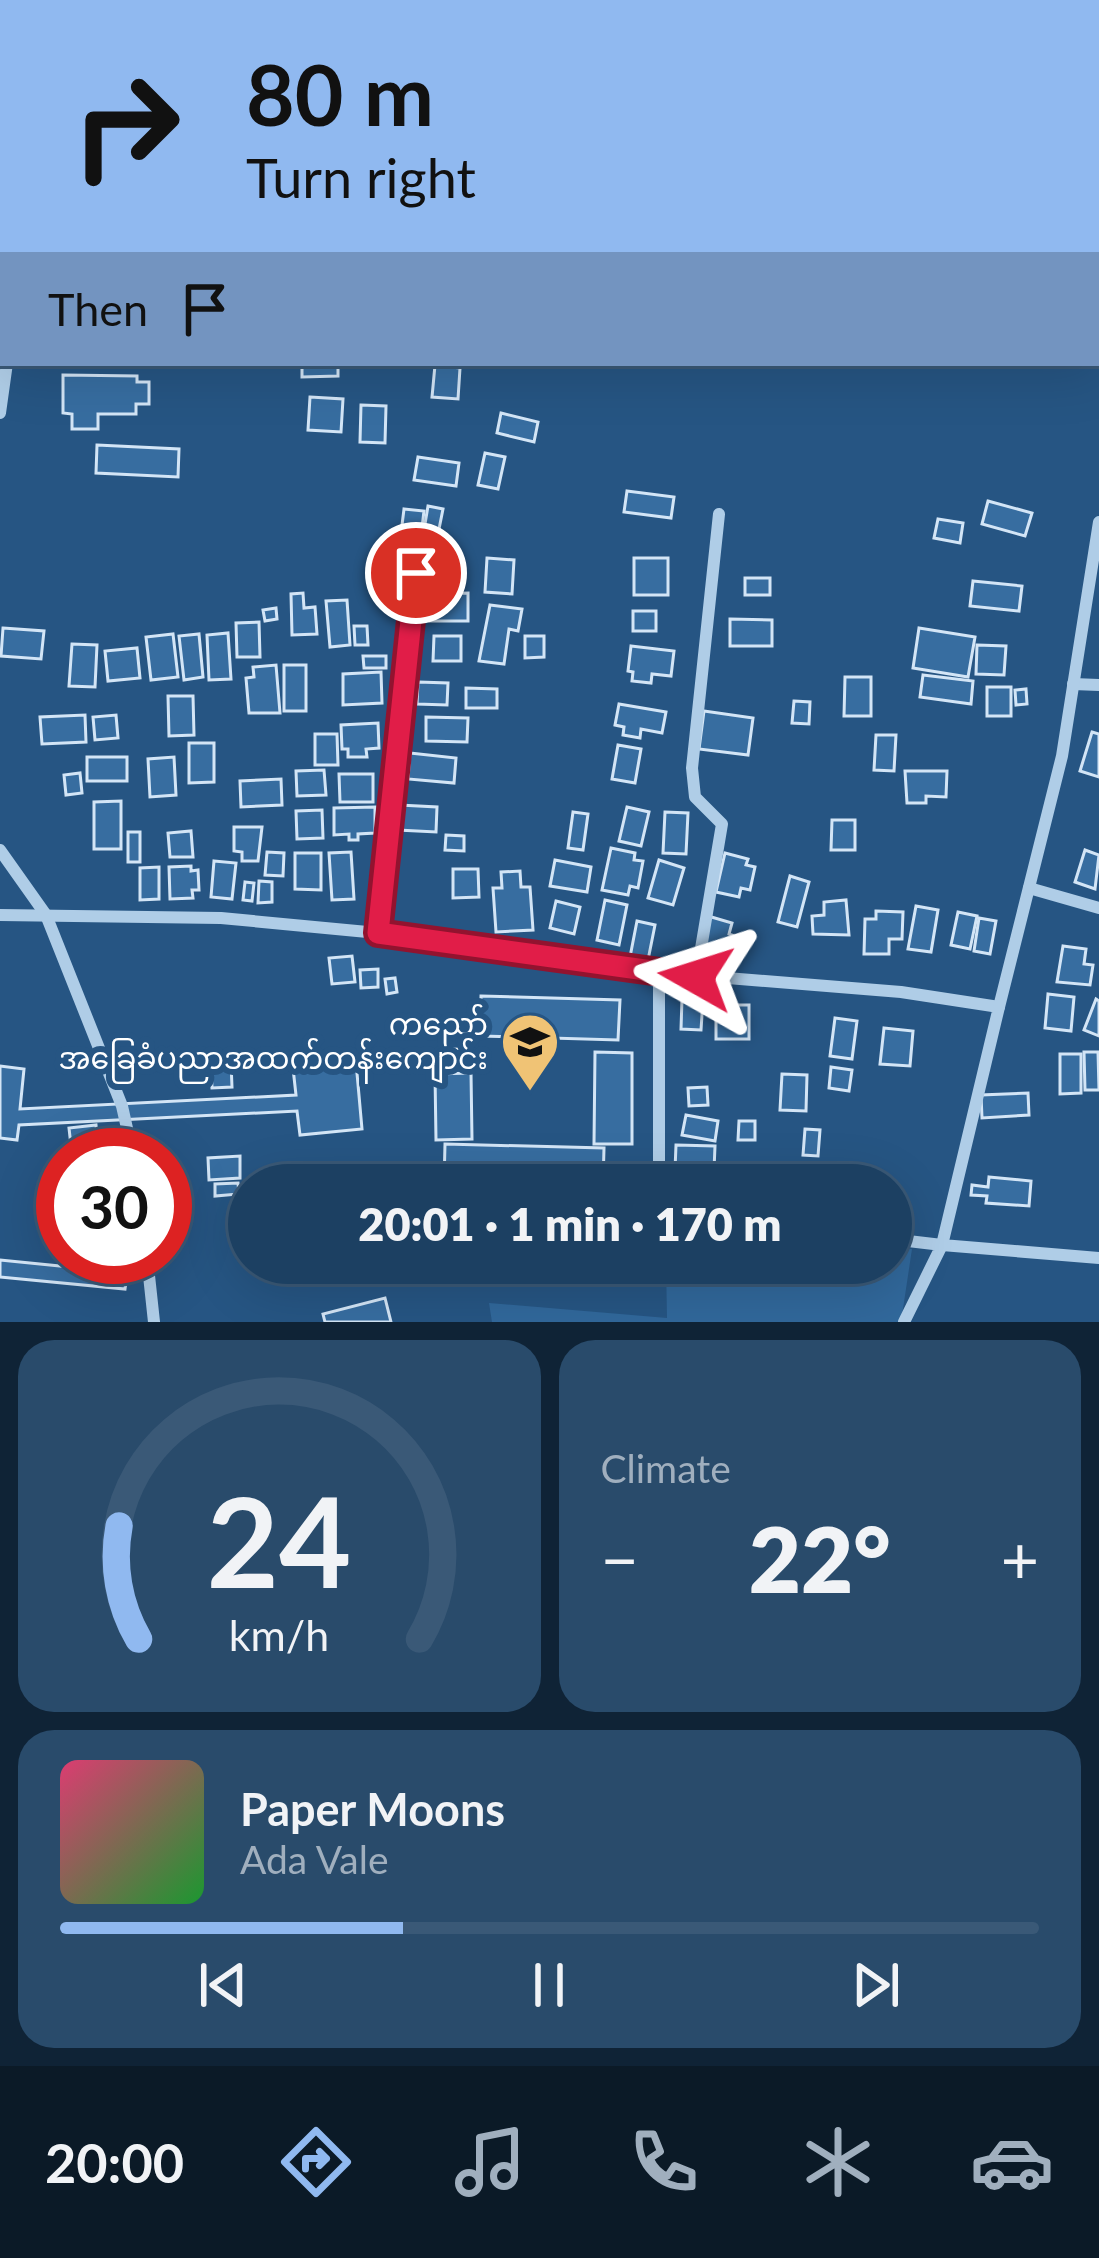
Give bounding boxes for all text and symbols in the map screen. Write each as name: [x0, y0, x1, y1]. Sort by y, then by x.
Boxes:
text: 80 m: [246, 43, 434, 144]
icon: right: [48, 48, 204, 204]
text: Turn right: [246, 145, 476, 210]
icon: arrive: [172, 276, 238, 342]
text: Then: [48, 282, 148, 336]
pin: [365, 522, 467, 624]
icon: arrive: [383, 540, 449, 606]
position arrow: [633, 914, 759, 1040]
place label: ကညှော် အခြေခံပညာအထက်တန်းကျောင်း: [59, 1003, 488, 1084]
school or university icon: ကညှော် အခြေခံပညာအထက်တန်းကျောင်း: [499, 1011, 561, 1093]
speed limit sign: 30: [36, 1128, 192, 1284]
text: 20:01 · 1 min · 170 m: [358, 1197, 782, 1251]
text: Climate: [601, 1445, 731, 1491]
text: 24: [207, 1465, 352, 1615]
text: 22°: [749, 1504, 891, 1612]
text: −: [601, 1519, 639, 1598]
text: +: [1001, 1519, 1039, 1598]
text: km/h: [229, 1609, 329, 1660]
text: Paper Moons: [240, 1782, 505, 1836]
text: Ada Vale: [240, 1836, 389, 1882]
icon: previous: [190, 1952, 256, 2018]
icon: pause: [516, 1952, 582, 2018]
icon: next: [843, 1952, 909, 2018]
icon: directions: [274, 2120, 358, 2204]
icon: music: [448, 2120, 532, 2204]
icon: phone: [622, 2120, 706, 2204]
icon: climate: [796, 2120, 880, 2204]
icon: car: [970, 2120, 1054, 2204]
text: 20:00: [45, 2130, 184, 2195]

